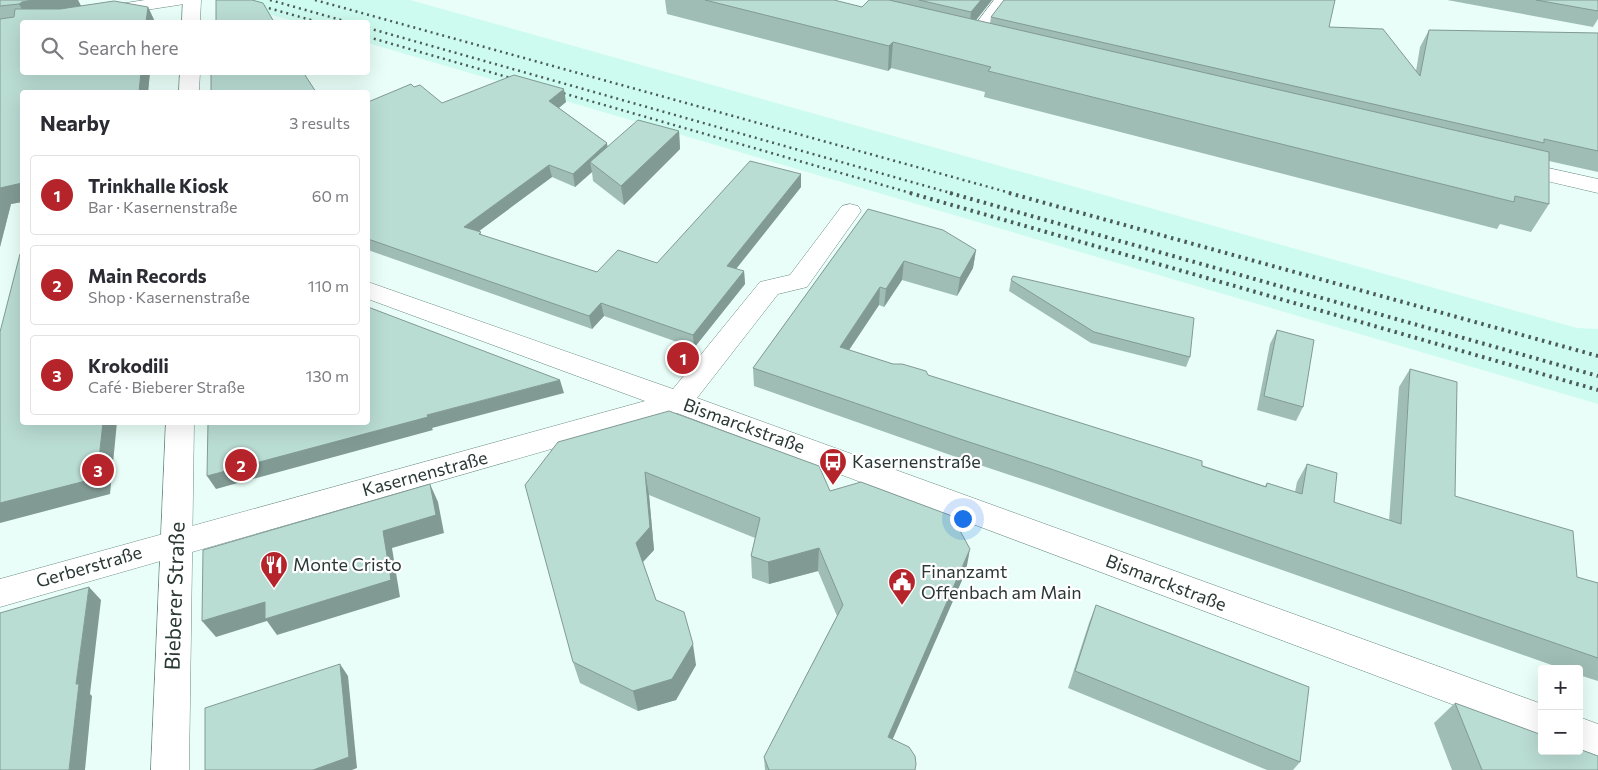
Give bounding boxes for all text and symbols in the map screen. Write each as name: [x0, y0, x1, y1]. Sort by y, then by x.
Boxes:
search box: [20, 20, 370, 75]
icon: search: [38, 34, 66, 62]
text: Search here: [78, 36, 178, 59]
text: Nearby: [40, 110, 110, 135]
text: 3 results: [289, 113, 350, 132]
text: Trinkhalle Kiosk: [88, 174, 229, 197]
text: 1: [53, 186, 61, 205]
text: 60 m: [312, 186, 349, 205]
text: Bar · Kasernenstraße: [88, 197, 238, 216]
text: Main Records: [88, 264, 207, 287]
text: 2: [52, 276, 62, 295]
text: 110 m: [308, 276, 349, 295]
text: Shop · Kasernenstraße: [88, 287, 250, 306]
pin: 1: [667, 339, 699, 377]
text: Krokodili: [88, 354, 169, 377]
text: 3: [52, 366, 62, 385]
text: 130 m: [306, 366, 349, 385]
text: Café · Bieberer Straße: [88, 377, 245, 396]
street label: Bismarckstraße: [681, 393, 808, 457]
pin: 2: [225, 446, 257, 484]
street label: Kasernenstraße: [360, 446, 490, 500]
bus stop icon: Kasernenstraße: [818, 447, 848, 486]
place label: Kasernenstraße: [852, 450, 981, 472]
pin: 3: [82, 451, 114, 489]
your location: [950, 506, 976, 532]
street label: Bieberer Straße: [158, 521, 189, 671]
street label: Gerberstraße: [33, 540, 144, 592]
street label: Bismarckstraße: [1103, 549, 1230, 615]
restaurant icon: Monte Cristo: [259, 550, 289, 589]
place label: Monte Cristo: [293, 553, 402, 575]
place label: Finanzamt Offenbach am Main: [921, 560, 1082, 603]
public building icon: Finanzamt Offenbach am Main: [887, 567, 917, 606]
map controls: [1538, 665, 1583, 755]
button: +: [1538, 665, 1583, 710]
button: −: [1538, 710, 1583, 755]

